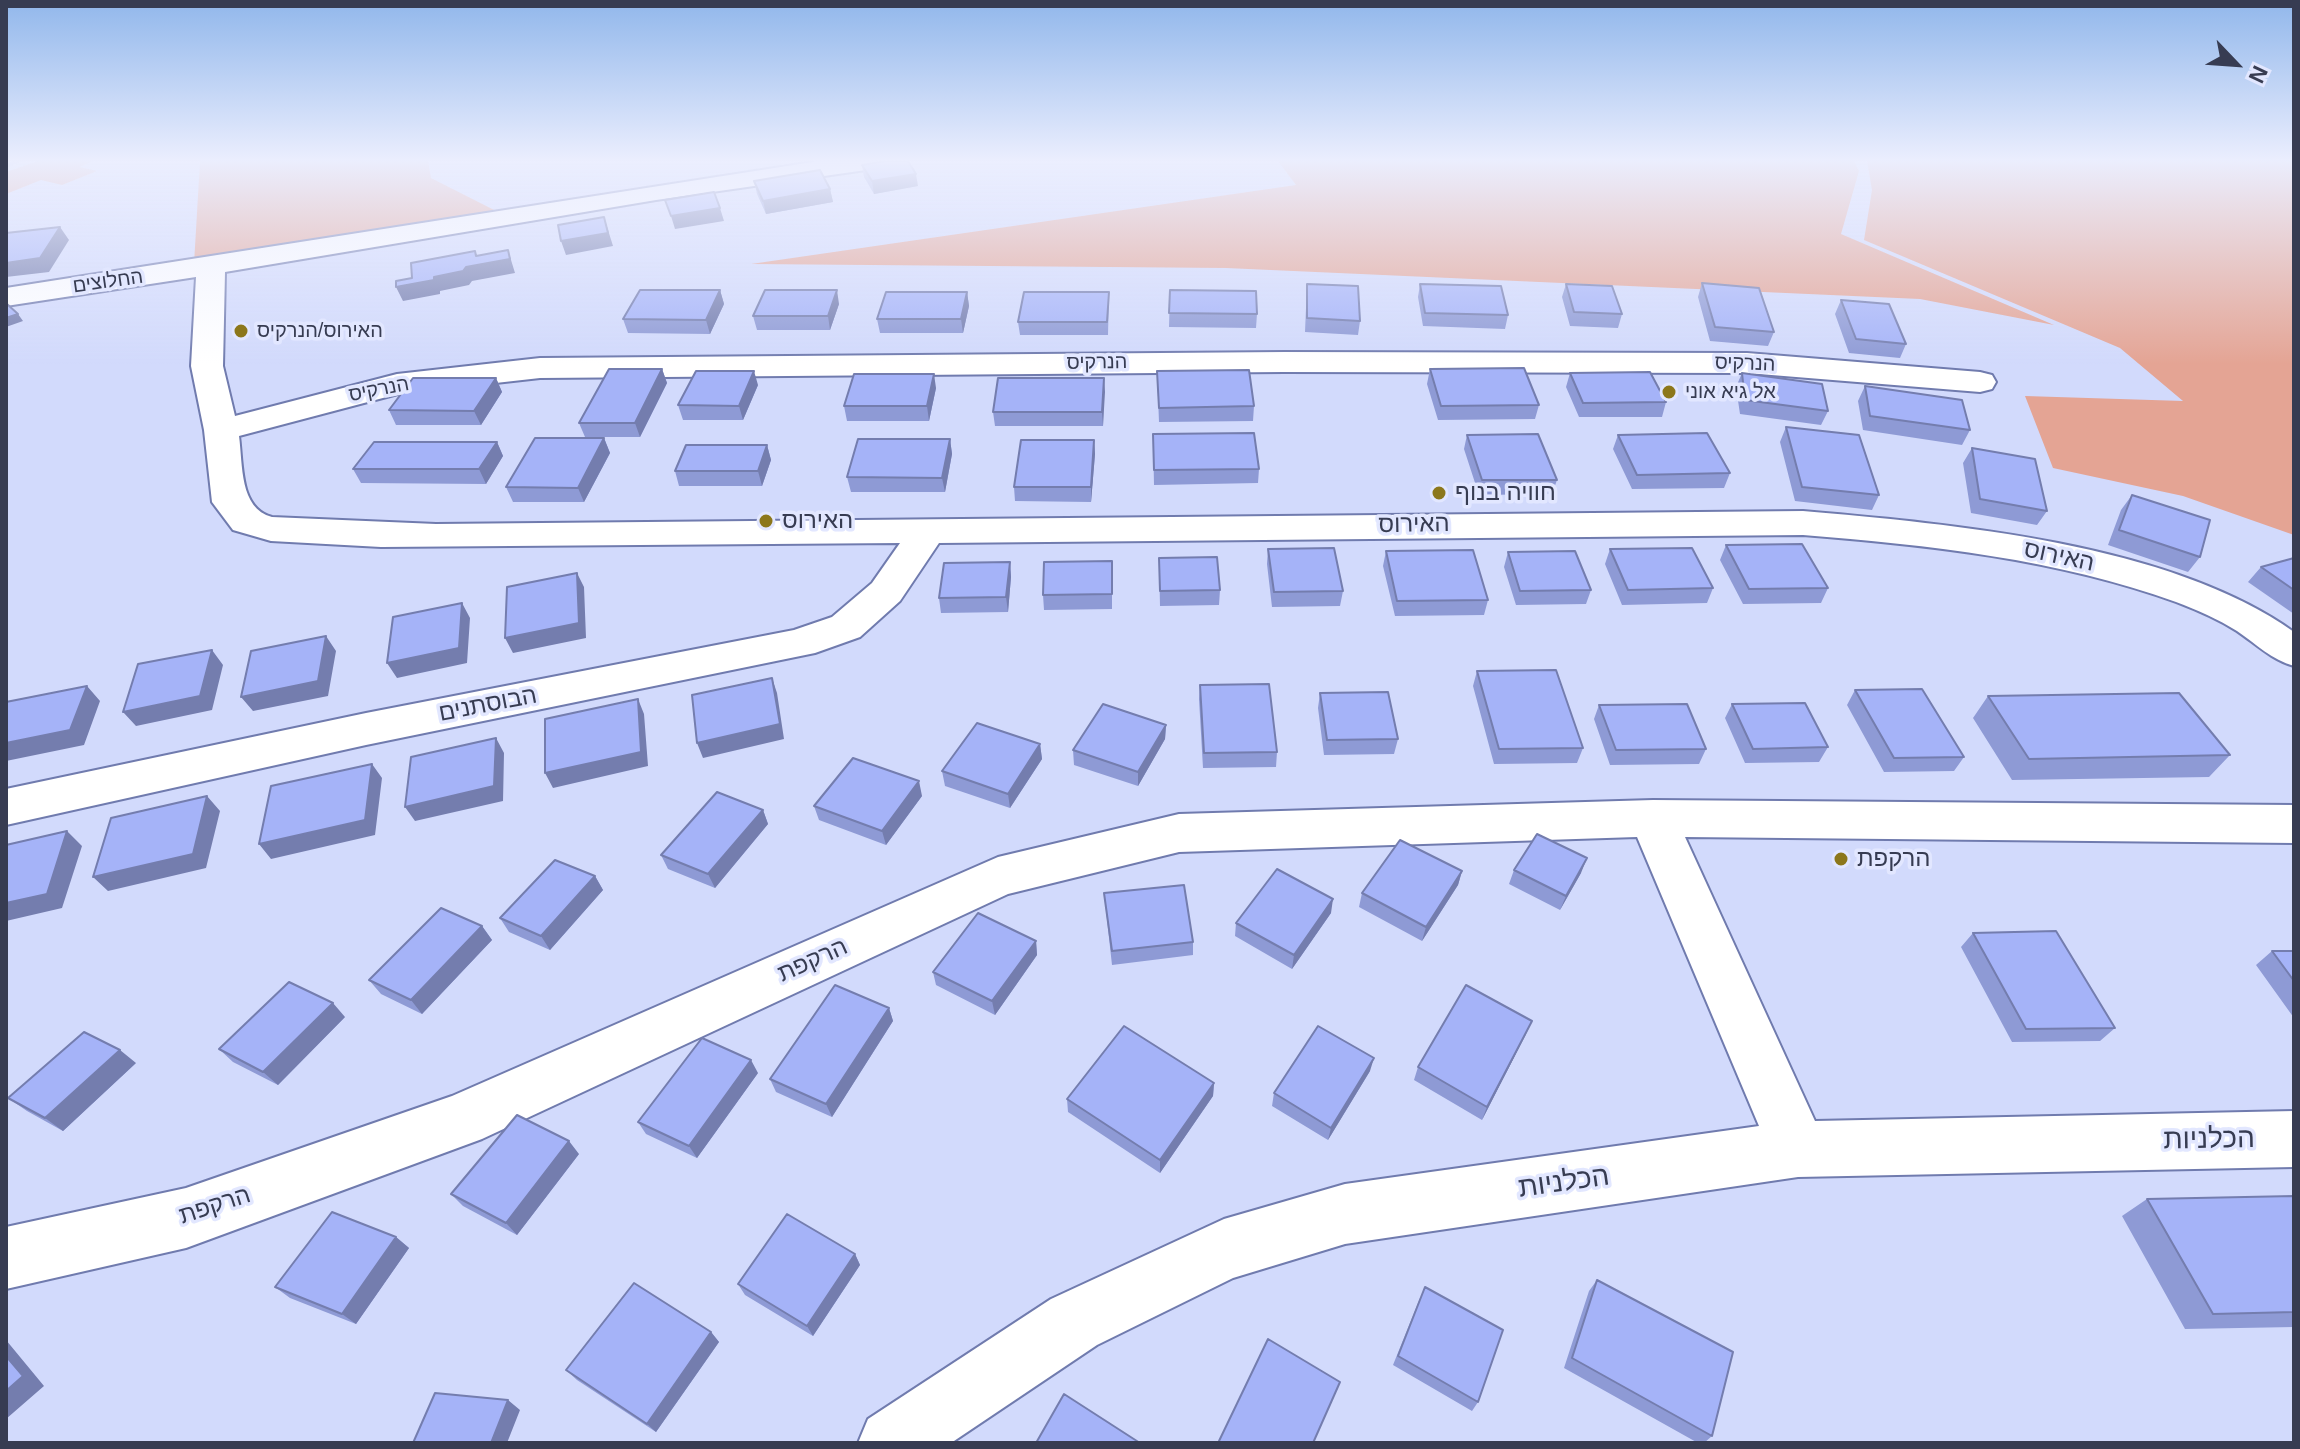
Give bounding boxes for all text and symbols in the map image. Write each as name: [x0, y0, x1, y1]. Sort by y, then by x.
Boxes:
north arrow: [2196, 24, 2276, 104]
text: N: [2244, 62, 2273, 87]
street label: החלוצים: [71, 265, 145, 299]
place label: האירוס/הנרקיס: [257, 319, 383, 343]
marker: האירוס/הנרקיס: [232, 322, 250, 340]
street label: הנרקיס: [1066, 350, 1128, 376]
street label: הנרקיס: [1714, 351, 1776, 377]
street label: הנרקיס: [347, 372, 411, 408]
place label: אל גיא אוני: [1685, 380, 1776, 404]
marker: אל גיא אוני: [1660, 383, 1678, 401]
place label: חוויה בנוף: [1455, 479, 1556, 507]
marker: חוויה בנוף: [1430, 484, 1448, 502]
place label: האירוס: [782, 507, 853, 535]
street label: האירוס: [1378, 510, 1450, 540]
marker: האירוס: [757, 512, 775, 530]
street label: האירוס: [2021, 536, 2097, 578]
street label: הבוסתנים: [437, 681, 539, 729]
place label: הרקפת: [1857, 845, 1930, 873]
marker: הרקפת: [1832, 850, 1850, 868]
street label: הרקפת: [774, 933, 852, 989]
street label: הכלניות: [2163, 1122, 2255, 1158]
street label: הכלניות: [1516, 1160, 1612, 1206]
street label: הרקפת: [176, 1181, 254, 1231]

